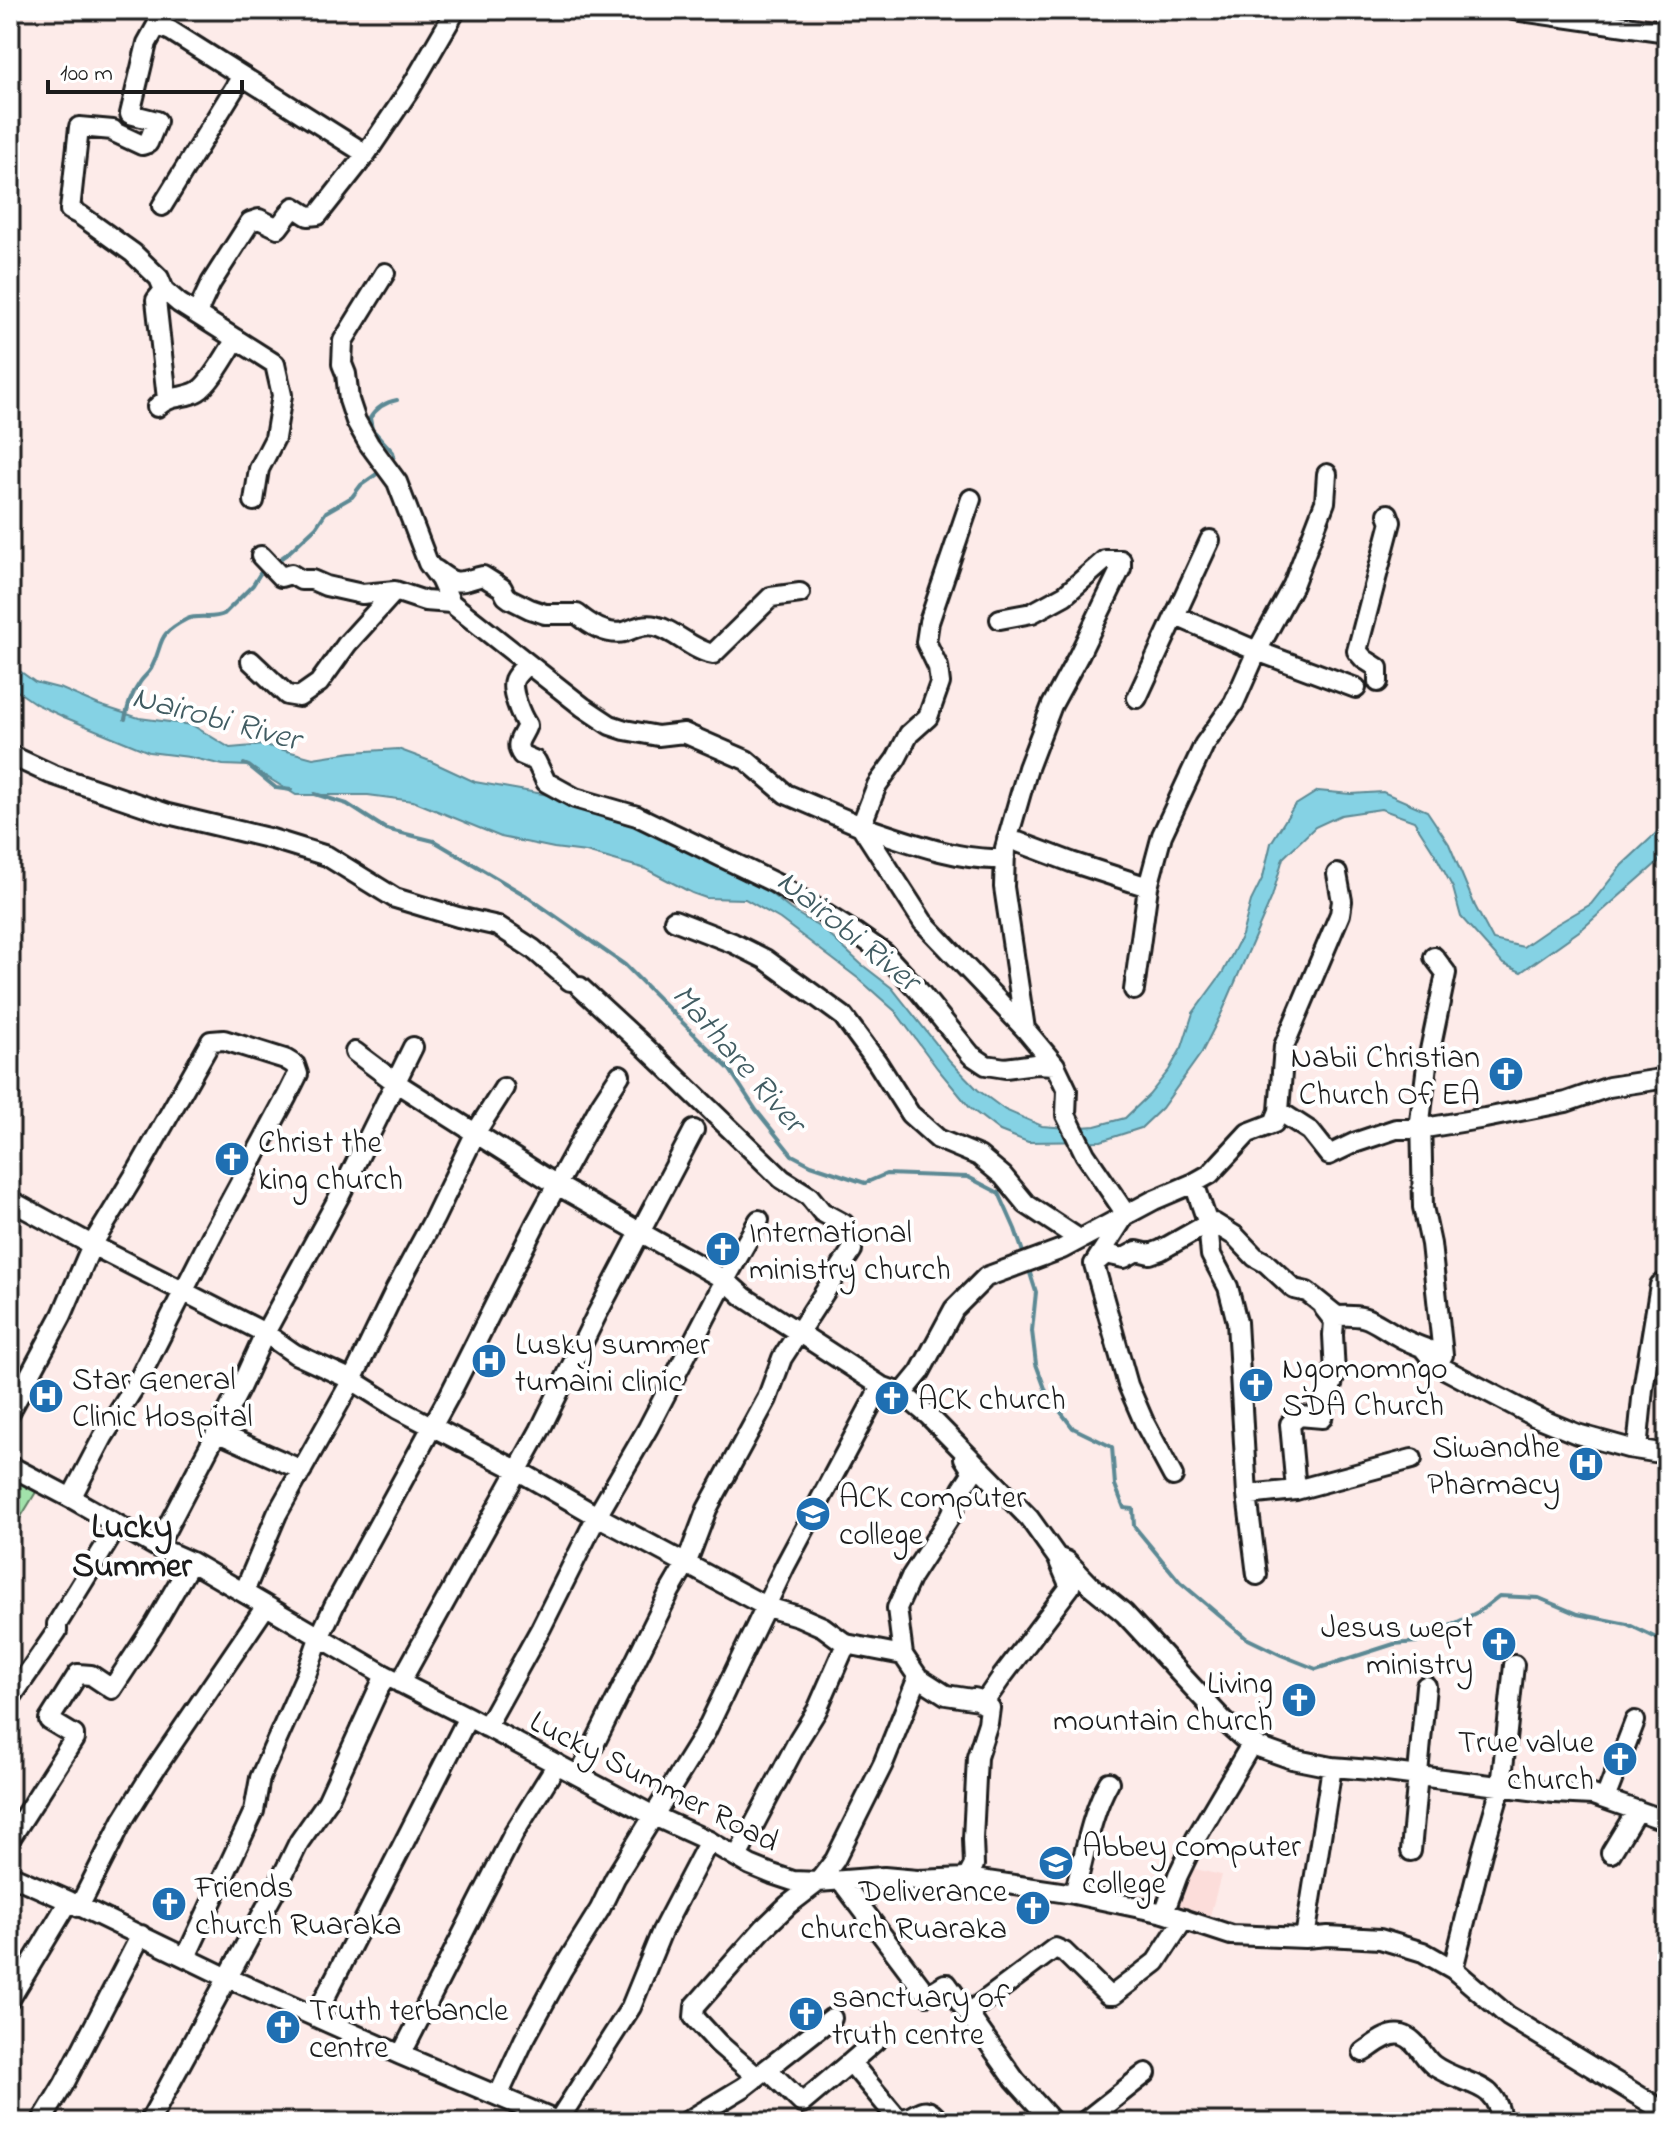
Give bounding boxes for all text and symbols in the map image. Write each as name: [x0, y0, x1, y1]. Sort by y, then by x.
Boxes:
scale bar: [48, 44, 242, 94]
text: 100 m: [60, 57, 113, 92]
water label: Nairobi River: [126, 673, 310, 767]
water label: Nairobi River: [765, 859, 934, 1008]
water label: Mathare River: [658, 974, 819, 1149]
place label: Nabii Christian Church Of EA: [1290, 1036, 1480, 1120]
church icon: Nabii Christian Church Of EA: [1487, 1055, 1525, 1093]
place label: Christ the king church: [258, 1121, 403, 1205]
church icon: Christ the king church: [213, 1140, 251, 1178]
place label: International ministry church: [749, 1211, 951, 1295]
church icon: International ministry church: [704, 1230, 742, 1268]
place label: Lusky summer tumaini clinic: [515, 1323, 710, 1407]
hospital icon: Lusky summer tumaini clinic: [470, 1342, 508, 1380]
place label: Ngomomngo SDA Church: [1282, 1347, 1448, 1431]
place label: Star General Clinic Hospital: [72, 1358, 253, 1442]
church icon: Ngomomngo SDA Church: [1237, 1366, 1275, 1404]
hospital icon: Star General Clinic Hospital: [27, 1377, 65, 1415]
place label: ACK church: [918, 1378, 1066, 1425]
church icon: ACK church: [873, 1379, 911, 1417]
place label: Siwandhe Pharmacy: [1427, 1426, 1561, 1510]
hospital icon: Siwandhe Pharmacy: [1567, 1445, 1605, 1483]
place label: ACK computer college: [839, 1476, 1026, 1560]
school or university icon: ACK computer college: [794, 1495, 832, 1533]
district label: Lucky Summer: [72, 1504, 193, 1593]
place label: Jesus wept ministry: [1321, 1606, 1473, 1690]
church icon: Jesus wept ministry: [1480, 1625, 1518, 1663]
place label: Living mountain church: [1053, 1662, 1273, 1746]
church icon: Living mountain church: [1280, 1681, 1318, 1719]
street label: Lucky Summer Road: [521, 1700, 786, 1866]
place label: True value church: [1458, 1721, 1595, 1805]
church icon: True value church: [1601, 1740, 1639, 1778]
place label: Abbey computer college: [1082, 1825, 1301, 1909]
school or university icon: Abbey computer college: [1037, 1844, 1075, 1882]
place label: Friends church Ruaraka: [194, 1866, 402, 1950]
place label: Deliverance church Ruaraka: [800, 1870, 1008, 1954]
church icon: Friends church Ruaraka: [150, 1885, 188, 1923]
church icon: Deliverance church Ruaraka: [1014, 1889, 1052, 1927]
place label: sanctuary of truth centre: [832, 1976, 1009, 2060]
place label: Truth terbancle centre: [309, 1989, 509, 2073]
church icon: sanctuary of truth centre: [787, 1995, 825, 2033]
church icon: Truth terbancle centre: [264, 2008, 302, 2046]

